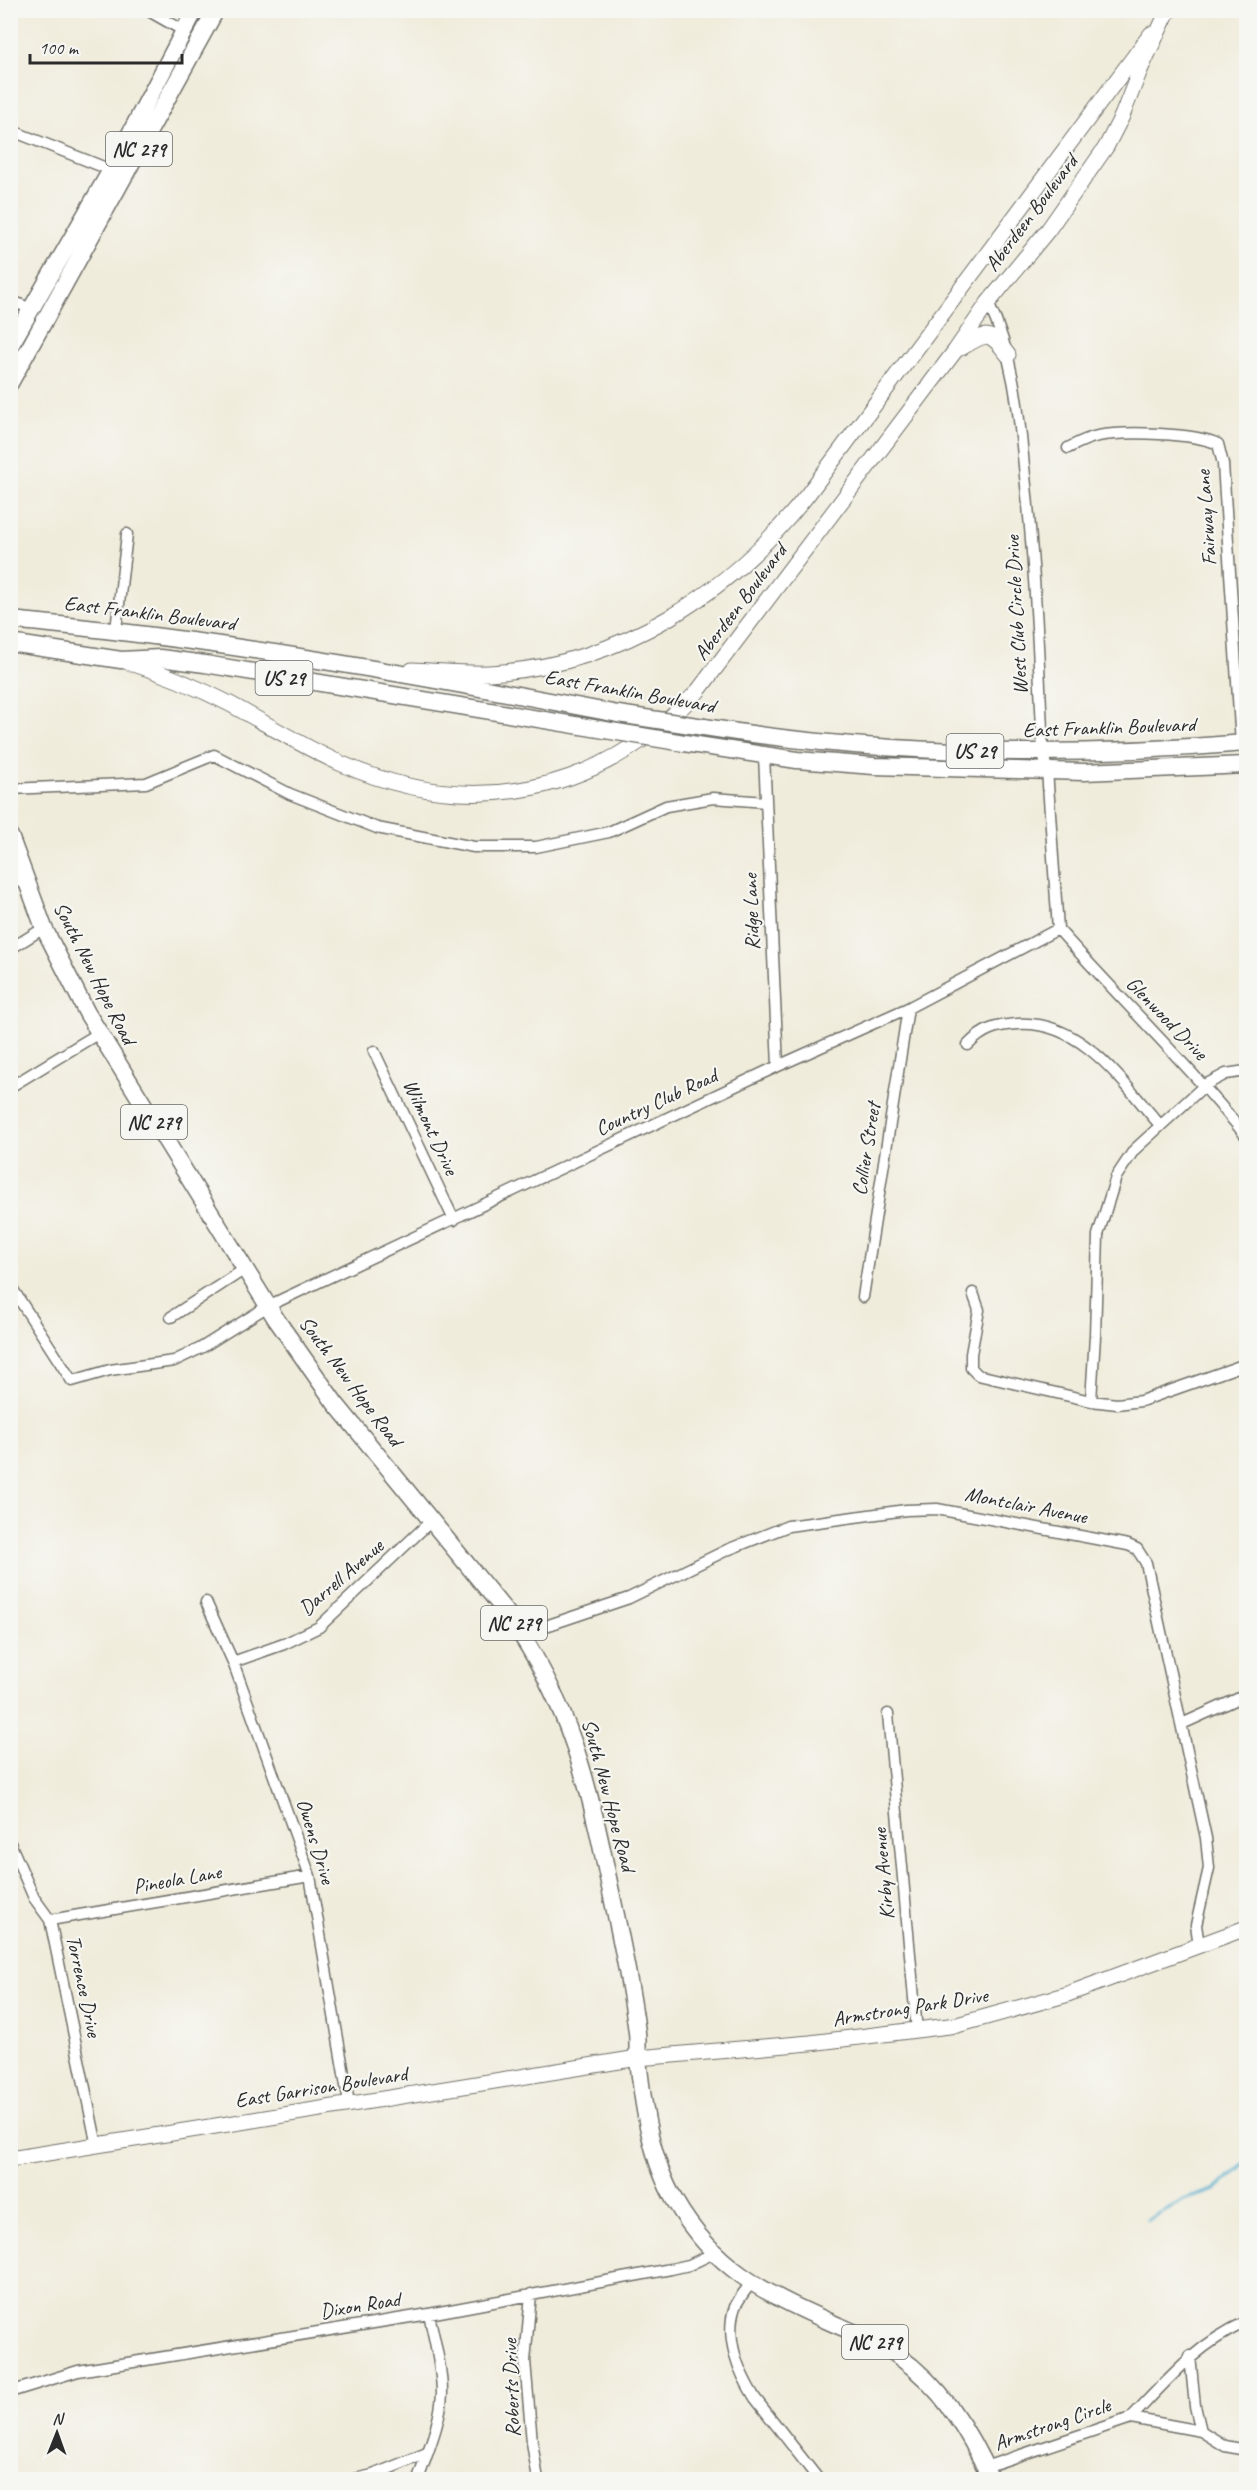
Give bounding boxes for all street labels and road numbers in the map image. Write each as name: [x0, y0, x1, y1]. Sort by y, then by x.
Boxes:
road number: NC 279: [106, 132, 172, 166]
street label: Aberdeen Boulevard: [979, 147, 1085, 276]
street label: Fairway Lane: [1190, 468, 1222, 567]
street label: West Club Circle Drive: [999, 534, 1033, 695]
street label: Aberdeen Boulevard: [688, 536, 794, 665]
street label: East Franklin Boulevard: [63, 590, 241, 637]
road number: US 29: [256, 661, 312, 695]
street label: East Franklin Boulevard: [543, 663, 721, 719]
street label: East Franklin Boulevard: [1022, 711, 1199, 743]
road number: US 29: [946, 734, 1004, 768]
street label: Ridge Lane: [737, 871, 765, 951]
street label: South New Hope Road: [48, 897, 144, 1052]
street label: Glenwood Drive: [1121, 971, 1214, 1066]
street label: Country Club Road: [591, 1061, 724, 1142]
street label: Wilmont Drive: [398, 1075, 465, 1181]
street label: Collier Street: [846, 1098, 887, 1197]
road number: NC 279: [121, 1105, 187, 1139]
street label: South New Hope Road: [294, 1311, 411, 1454]
street label: Montclair Avenue: [963, 1480, 1090, 1530]
street label: Darrell Avenue: [293, 1532, 390, 1621]
road number: NC 279: [481, 1606, 547, 1640]
street label: South New Hope Road: [576, 1716, 643, 1878]
street label: Owens Drive: [291, 1795, 342, 1888]
street label: Kirby Avenue: [866, 1826, 900, 1921]
street label: Pineola Lane: [131, 1858, 224, 1900]
street label: Torrence Drive: [61, 1933, 108, 2040]
street label: Armstrong Park Drive: [831, 1982, 992, 2032]
street label: East Garrison Boulevard: [233, 2060, 413, 2113]
street label: Dixon Road: [318, 2285, 405, 2324]
road number: NC 279: [842, 2325, 908, 2359]
street label: Roberts Drive: [496, 2337, 526, 2438]
street label: Armstrong Circle: [990, 2392, 1115, 2456]

